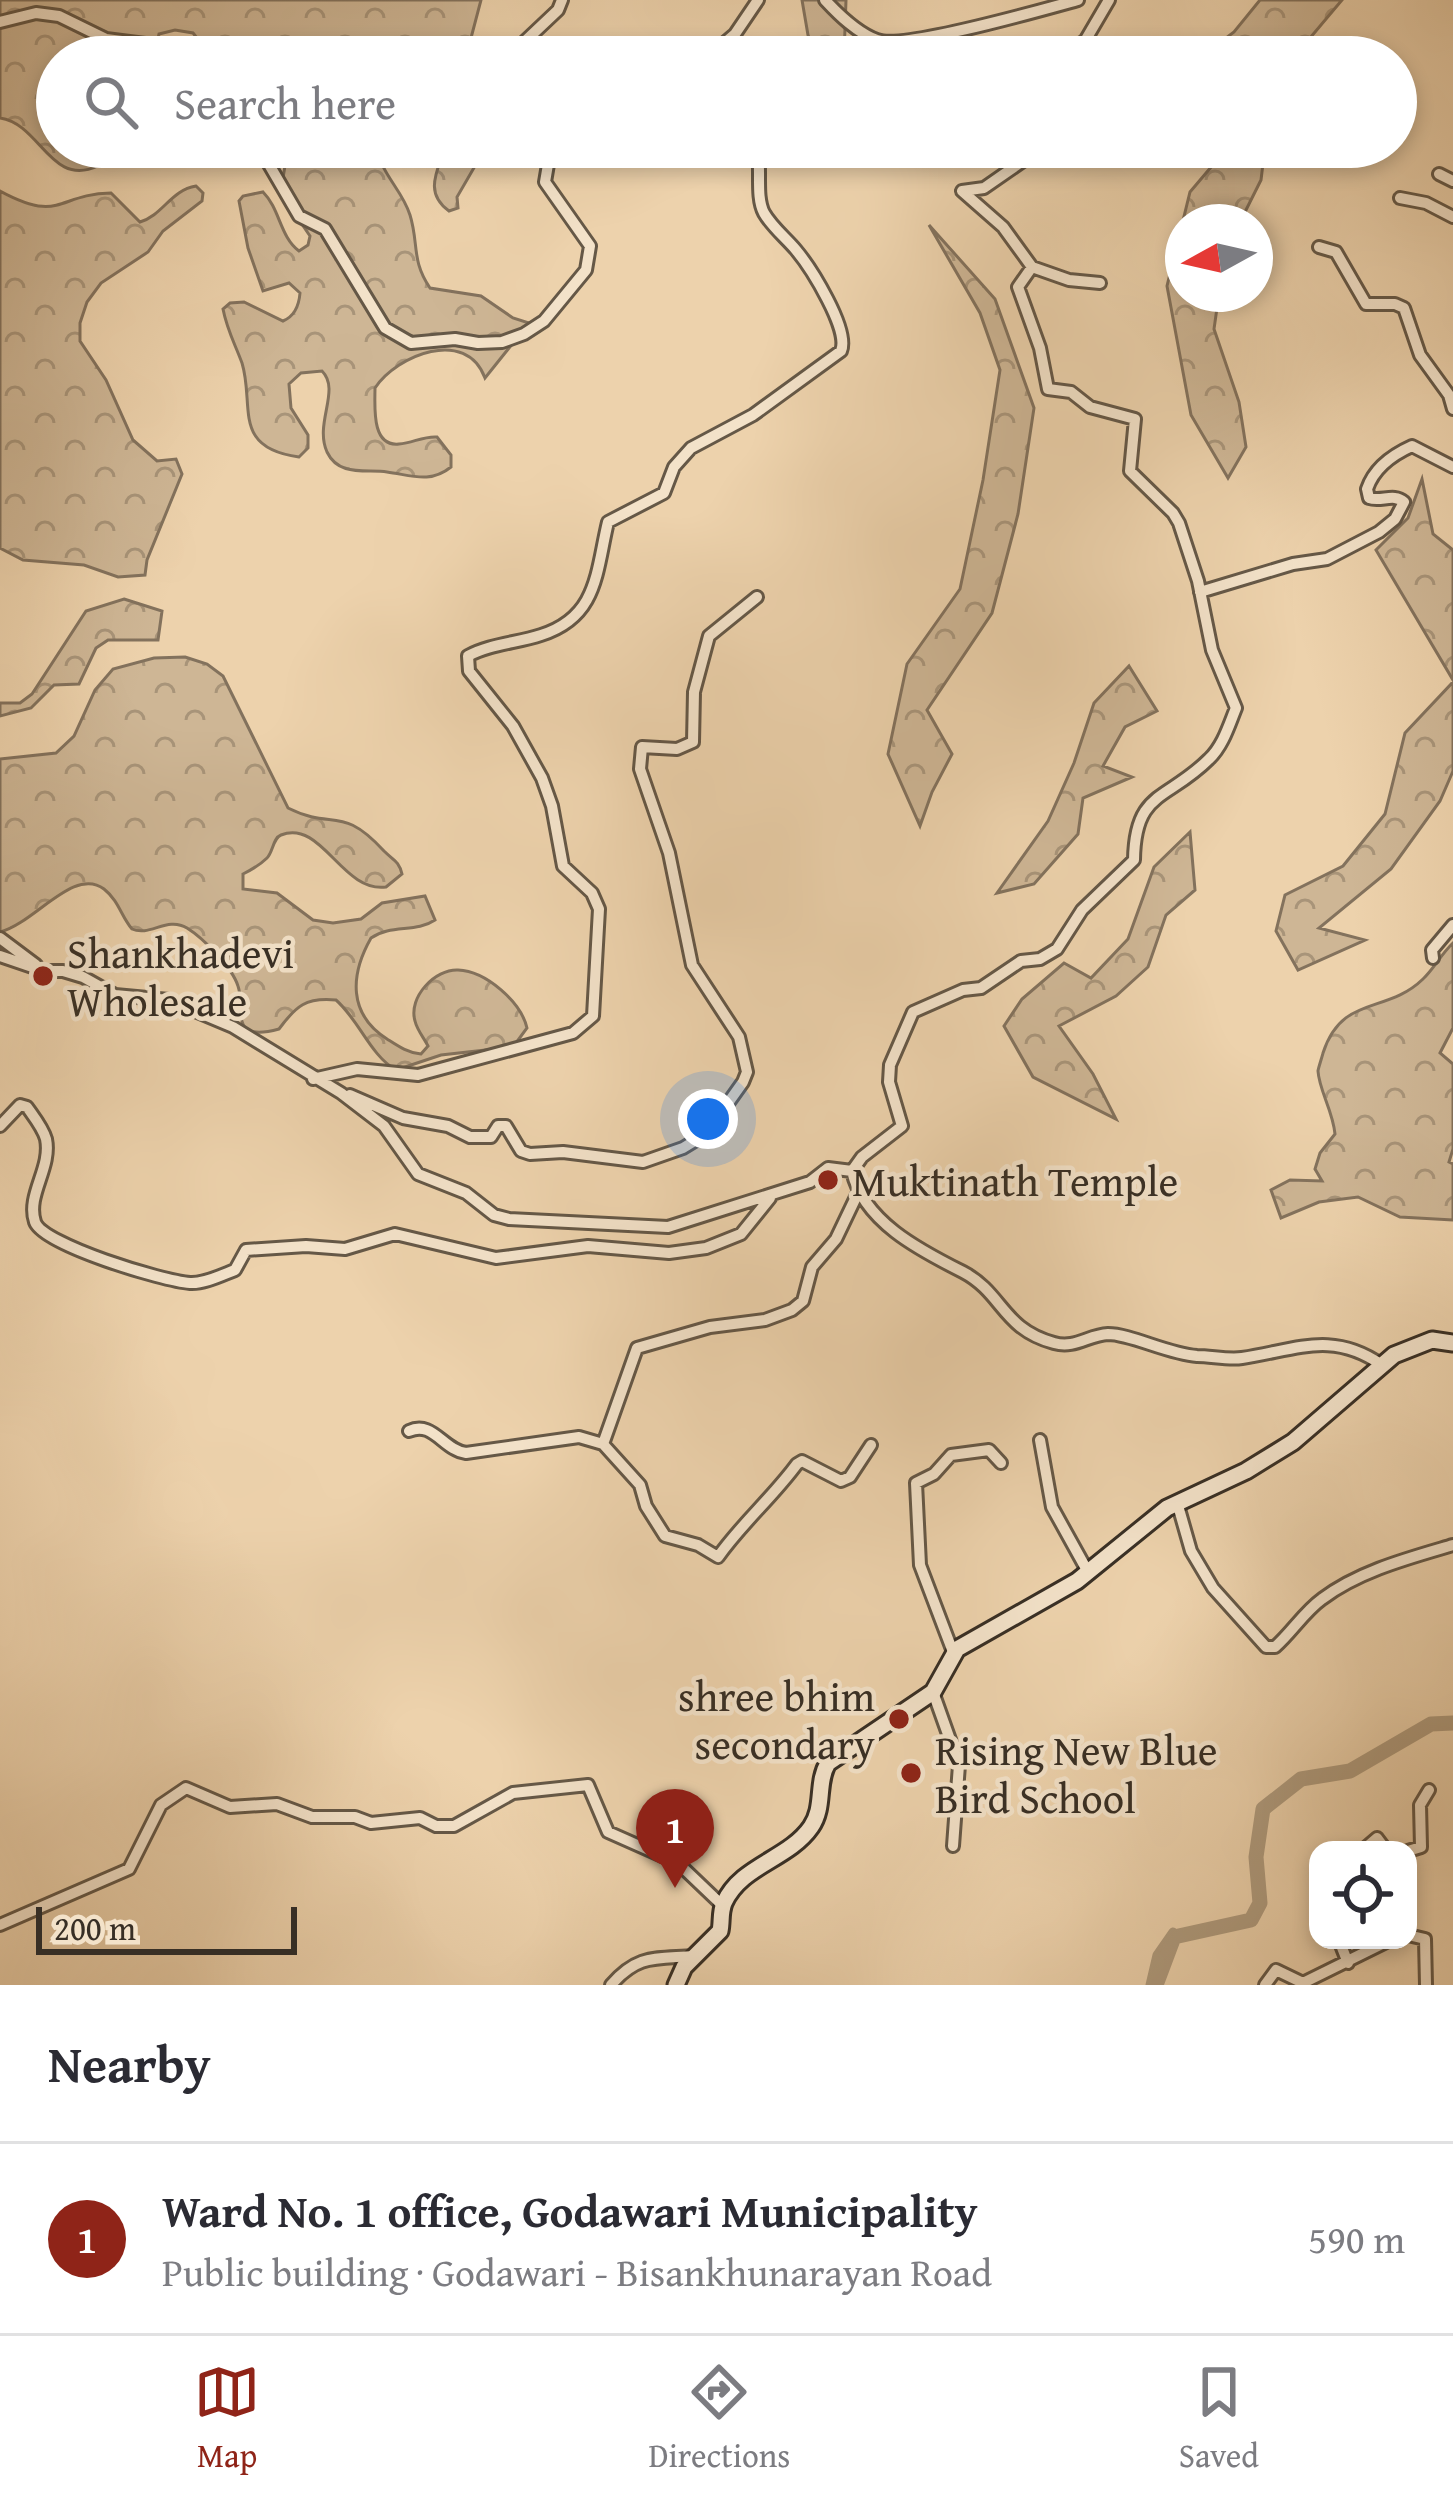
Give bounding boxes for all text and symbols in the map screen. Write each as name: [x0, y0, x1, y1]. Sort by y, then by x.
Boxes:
search box: [36, 36, 1417, 168]
icon: search: [78, 69, 144, 135]
text: Search here: [174, 70, 396, 135]
north arrow: [1165, 204, 1273, 312]
place label: Shankhadevi Wholesale: [67, 922, 294, 1031]
marker: Shankhadevi Wholesale: [30, 963, 56, 989]
your location: [678, 1089, 738, 1149]
place label: Muktinath Temple: [852, 1150, 1178, 1211]
marker: Muktinath Temple: [815, 1167, 841, 1193]
place label: shree bhim secondary: [678, 1665, 875, 1774]
marker: shree bhim secondary: [886, 1706, 912, 1732]
place label: Rising New Blue Bird School: [935, 1719, 1217, 1828]
marker: Rising New Blue Bird School: [898, 1760, 924, 1786]
pin: 1: [636, 1789, 714, 1888]
map controls: [1309, 1841, 1417, 1949]
button: locate: [1309, 1841, 1417, 1949]
scale bar: [36, 1901, 297, 1954]
text: 200 m: [54, 1904, 136, 1952]
text: Nearby: [48, 2026, 211, 2101]
text: Ward No. 1 office, Godawari Municipality: [162, 2178, 978, 2243]
text: 1: [77, 2210, 97, 2267]
text: 590 m: [1308, 2210, 1405, 2267]
text: Public building · Godawari - Bisankhunarayan Road: [162, 2243, 992, 2300]
tab: Map: [194, 2359, 260, 2479]
tab: Directions: [649, 2359, 790, 2479]
tab: Saved: [1179, 2359, 1259, 2479]

